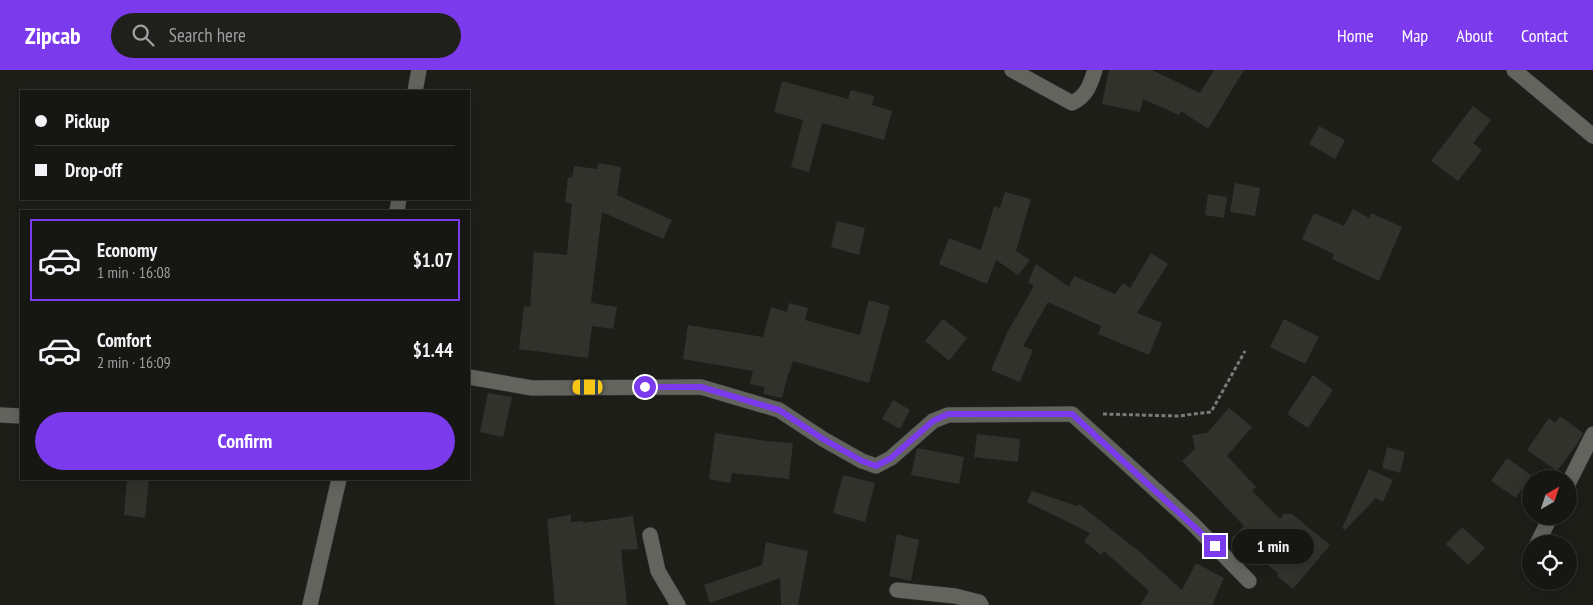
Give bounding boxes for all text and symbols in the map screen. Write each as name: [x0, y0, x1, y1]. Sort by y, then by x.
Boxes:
search box: [111, 13, 461, 58]
text: Zipcab: [25, 20, 81, 51]
icon: search: [129, 21, 157, 49]
text: Search here: [169, 23, 246, 47]
text: Home: [1337, 24, 1374, 47]
text: Map: [1402, 24, 1428, 47]
text: About: [1456, 24, 1493, 47]
text: Contact: [1521, 24, 1568, 47]
text: Pickup: [65, 109, 110, 133]
text: Drop-off: [65, 158, 122, 182]
icon: car: [37, 238, 82, 283]
text: Economy: [97, 238, 157, 262]
text: $1.07: [413, 248, 453, 272]
text: 1 min · 16:08: [97, 262, 171, 282]
icon: car: [37, 328, 82, 373]
text: Comfort: [97, 328, 151, 352]
text: $1.44: [413, 338, 453, 362]
text: 2 min · 16:09: [97, 352, 171, 372]
route start: [634, 376, 656, 398]
car: [573, 380, 603, 395]
button: Confirm: [35, 412, 455, 470]
north arrow: [1522, 470, 1578, 525]
map controls: [1522, 470, 1577, 590]
callout: 1 min: [1232, 528, 1315, 564]
route end: [1204, 535, 1226, 557]
button: locate: [1522, 535, 1577, 590]
text: 1 min: [1257, 536, 1289, 556]

